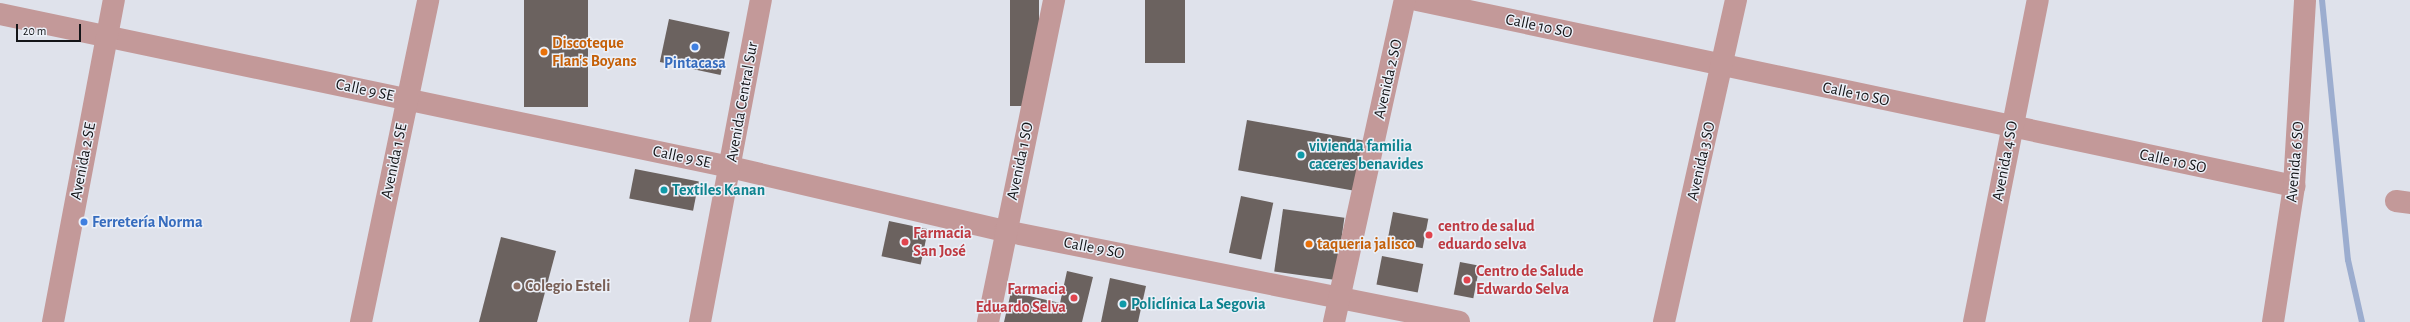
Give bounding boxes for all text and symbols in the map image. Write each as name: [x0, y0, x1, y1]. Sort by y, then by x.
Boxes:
street label: Calle 10 SO: [1504, 10, 1574, 42]
scale bar: [18, 16, 83, 42]
text: 20 m: [23, 25, 46, 37]
place label: Discoteque Flan's Boyans: [552, 33, 637, 71]
street label: Avenida 2 SO: [1370, 37, 1406, 121]
street label: Avenida Central Sur: [722, 40, 762, 164]
marker: Pintacasa: [690, 42, 700, 52]
marker: Discoteque Flan's Boyans: [539, 47, 549, 57]
place label: Pintacasa: [664, 53, 726, 73]
street label: Calle 9 SE: [334, 74, 396, 106]
street label: Calle 10 SO: [1821, 78, 1891, 110]
street label: Avenida 4 SO: [1988, 119, 2022, 203]
street label: Avenida 1 SO: [1002, 120, 1038, 202]
street label: Avenida 3 SO: [1683, 120, 1719, 202]
street label: Avenida 2 SE: [66, 121, 100, 201]
street label: Avenida 1 SE: [377, 121, 411, 201]
street label: Avenida 6 SO: [2282, 121, 2308, 203]
place label: vivienda familia caceres benavides: [1309, 136, 1423, 174]
street label: Calle 9 SE: [651, 141, 713, 173]
street label: Calle 10 SO: [2138, 145, 2208, 177]
marker: vivienda familia caceres benavides: [1296, 150, 1306, 160]
place label: Textiles Kanan: [672, 180, 765, 200]
marker: Textiles Kanan: [659, 185, 669, 195]
place label: Ferretería Norma: [92, 212, 203, 232]
place label: centro de salud eduardo selva: [1438, 216, 1535, 254]
marker: Ferretería Norma: [79, 217, 89, 227]
place label: Farmacia San José: [913, 223, 972, 261]
marker: centro de salud eduardo selva: [1423, 229, 1435, 241]
street label: Calle 9 SO: [1062, 233, 1126, 263]
place label: taqueria jalisco: [1317, 234, 1415, 254]
marker: Farmacia San José: [900, 237, 910, 247]
marker: taqueria jalisco: [1304, 239, 1314, 249]
place label: Centro de Salude Edwardo Selva: [1476, 261, 1584, 299]
marker: Centro de Salude Edwardo Selva: [1461, 274, 1473, 286]
place label: Colegio Esteli: [525, 276, 610, 296]
place label: Farmacia Eduardo Selva: [975, 279, 1066, 317]
marker: Colegio Esteli: [512, 281, 522, 291]
marker: Farmacia Eduardo Selva: [1069, 293, 1079, 303]
place label: Policlínica La Segovia: [1131, 294, 1266, 314]
marker: Policlínica La Segovia: [1118, 299, 1128, 309]

